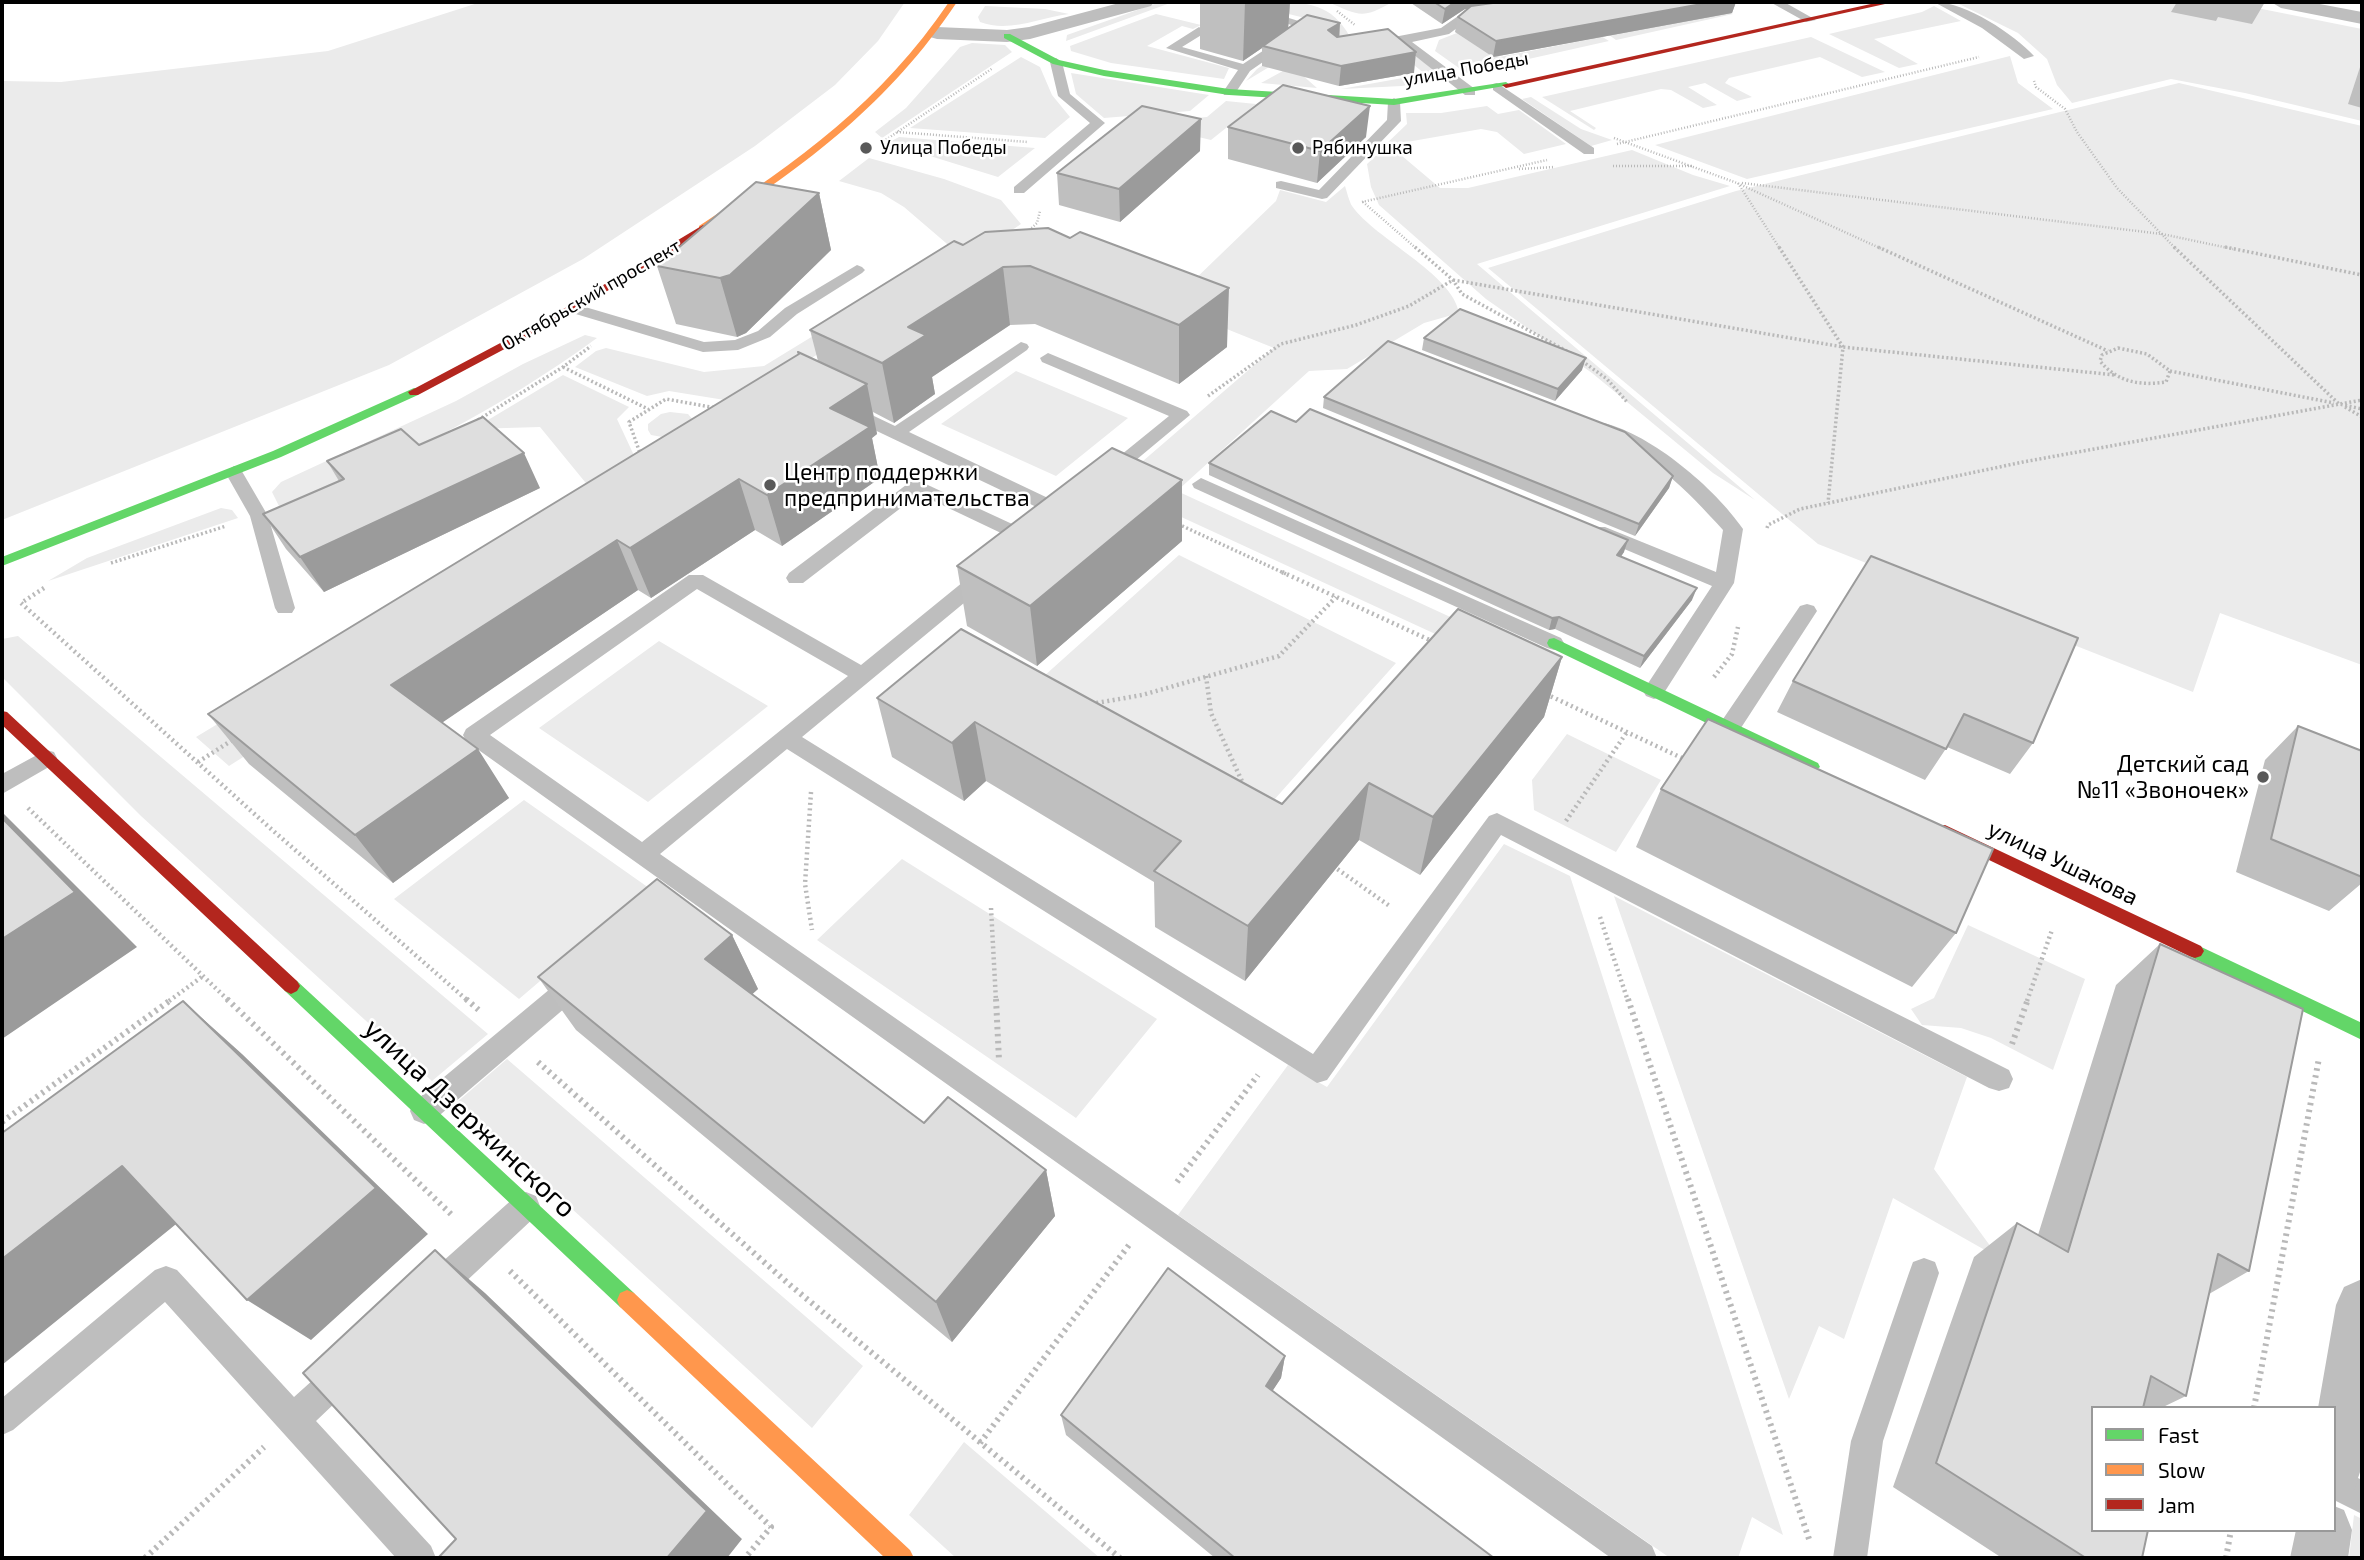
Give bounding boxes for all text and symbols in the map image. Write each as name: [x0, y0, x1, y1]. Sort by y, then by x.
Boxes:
street label: улица Победы: [1402, 47, 1530, 91]
place label: Улица Победы: [880, 137, 1007, 159]
place label: Рябинушка: [1312, 137, 1413, 159]
marker: Улица Победы: [858, 140, 874, 156]
marker: Рябинушка: [1290, 140, 1306, 156]
street label: Октябрьский проспект: [497, 234, 685, 356]
place label: Центр поддержки предпринимательства: [784, 458, 1030, 512]
marker: Центр поддержки предпринимательства: [762, 477, 778, 493]
place label: Детский сад №11 «Звоночек»: [2077, 750, 2249, 804]
marker: Детский сад №11 «Звоночек»: [2255, 769, 2271, 785]
street label: улица Ушакова: [1983, 815, 2143, 911]
street label: улица Дзержинского: [357, 1011, 583, 1225]
legend: [2091, 1406, 2336, 1532]
text: Fast: [2158, 1422, 2199, 1447]
text: Slow: [2158, 1457, 2205, 1482]
text: Jam: [2158, 1492, 2195, 1517]

